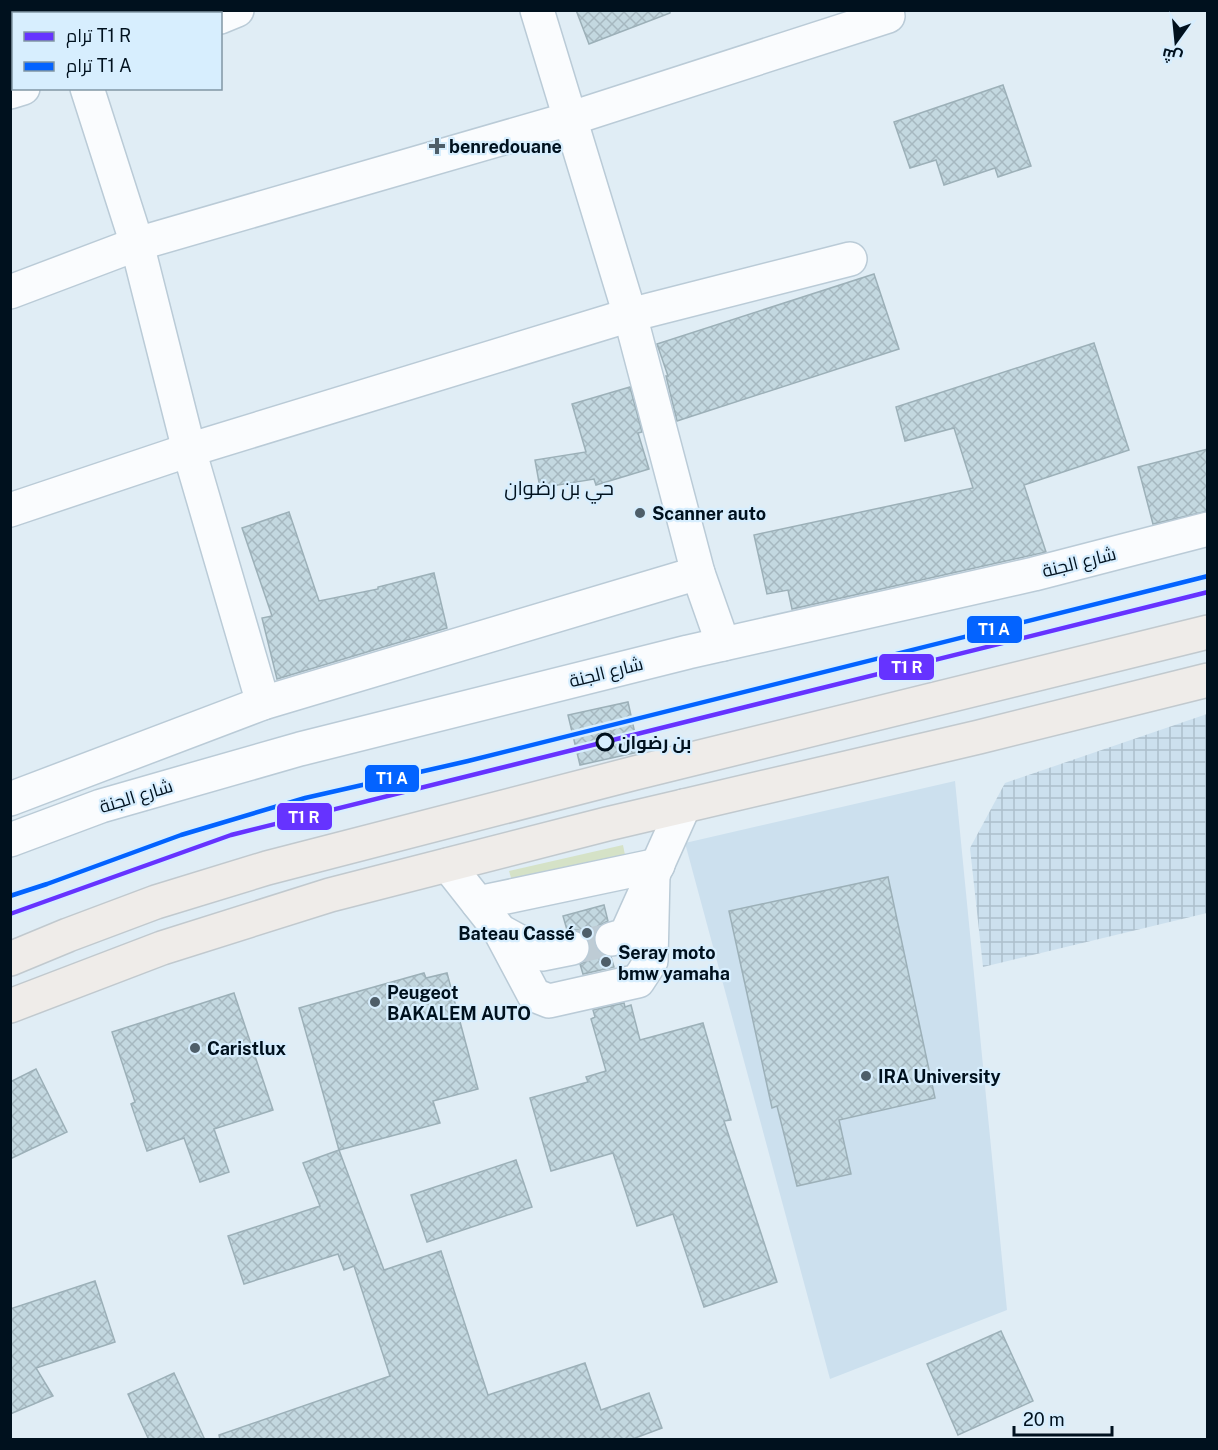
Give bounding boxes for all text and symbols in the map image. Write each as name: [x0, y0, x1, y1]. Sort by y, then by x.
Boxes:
legend: [12, 12, 222, 90]
north arrow: [1146, 12, 1206, 72]
text: ترام T1 R: [66, 25, 131, 48]
text: ش: [1160, 44, 1185, 68]
text: ترام T1 A: [66, 55, 132, 78]
place label: benredouane: [449, 136, 562, 157]
marker: benredouane: [430, 139, 444, 153]
district label: حي بن رضوان: [504, 476, 614, 504]
place label: Scanner auto: [652, 503, 766, 524]
marker: Scanner auto: [633, 506, 647, 520]
street label: شارع الجنة: [1040, 543, 1119, 583]
line badge: T1 A: [966, 615, 1023, 644]
text: T1 A: [978, 620, 1010, 639]
street label: شارع الجنة: [567, 653, 646, 693]
line badge: T1 R: [878, 653, 935, 681]
text: T1 R: [891, 658, 923, 677]
place label: بن رضوان: [618, 732, 691, 754]
marker: بن رضوان: [596, 733, 614, 751]
line badge: T1 A: [364, 764, 420, 793]
text: T1 A: [376, 769, 408, 788]
street label: شارع الجنة: [97, 775, 176, 819]
line badge: T1 R: [276, 802, 333, 831]
text: T1 R: [288, 808, 320, 827]
place label: Bateau Cassé: [458, 923, 575, 944]
marker: Bateau Cassé: [580, 926, 594, 940]
place label: Seray moto bmw yamaha: [618, 942, 730, 984]
marker: Seray moto bmw yamaha: [599, 955, 613, 969]
place label: Peugeot BAKALEM AUTO: [387, 982, 531, 1024]
marker: Peugeot BAKALEM AUTO: [368, 995, 382, 1009]
place label: Caristlux: [207, 1038, 287, 1059]
marker: Caristlux: [188, 1041, 202, 1055]
place label: IRA University: [878, 1066, 1001, 1087]
marker: IRA University: [859, 1069, 873, 1083]
scale bar: [1014, 1399, 1112, 1437]
text: 20 m: [1023, 1409, 1065, 1430]

